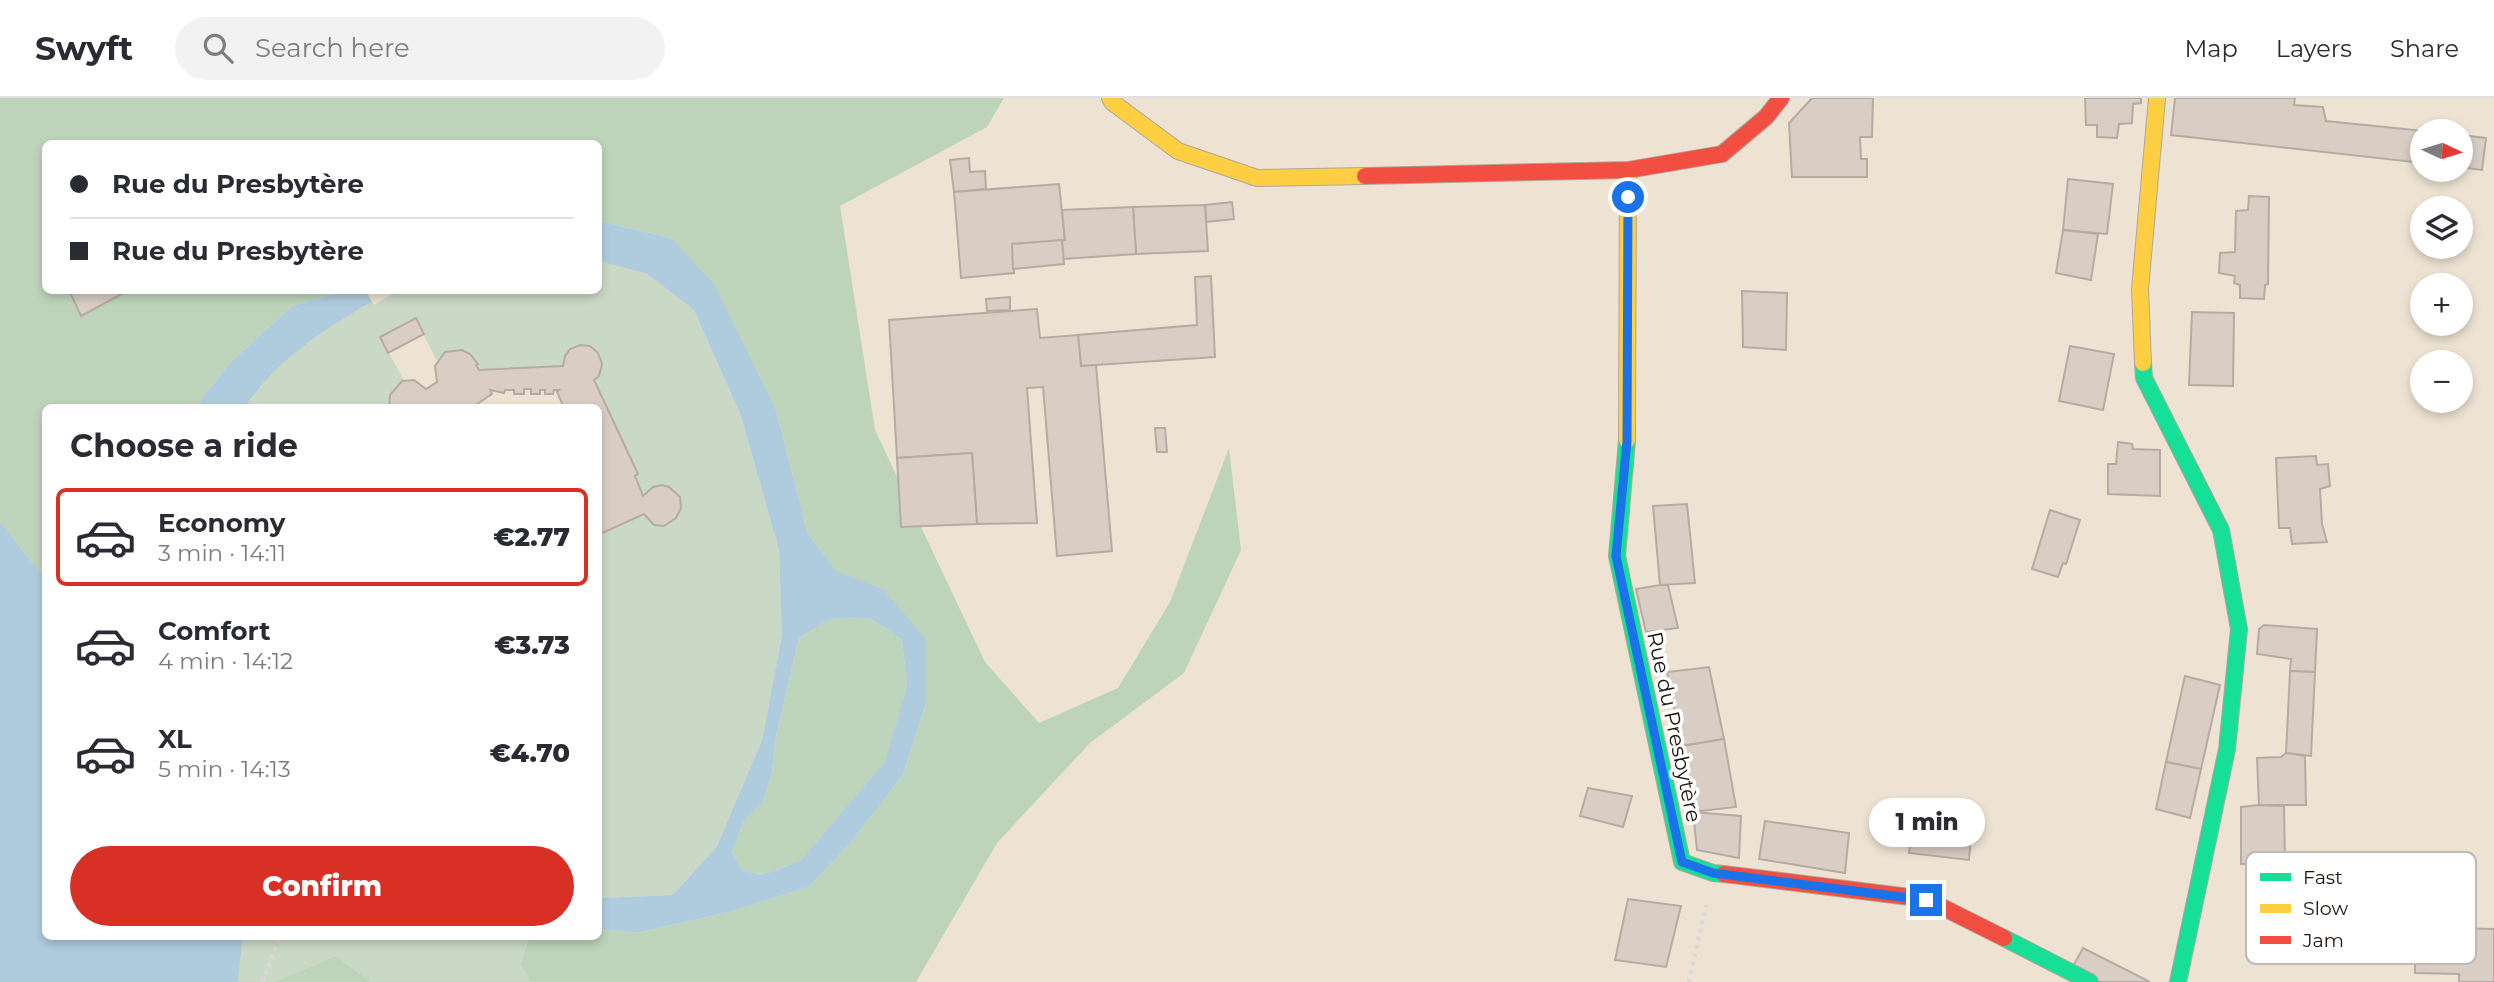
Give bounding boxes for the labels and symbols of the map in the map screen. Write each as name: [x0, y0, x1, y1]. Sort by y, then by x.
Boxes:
north arrow: [2410, 119, 2473, 182]
route start: [1612, 181, 1644, 213]
street label: Rue du Presbytère: [1642, 629, 1707, 824]
callout: 1 min: [1868, 798, 1984, 848]
legend: [2246, 852, 2476, 964]
text: Fast: [2303, 866, 2343, 889]
route end: [1910, 884, 1942, 916]
text: Slow: [2303, 897, 2348, 920]
text: Jam: [2302, 929, 2344, 952]

